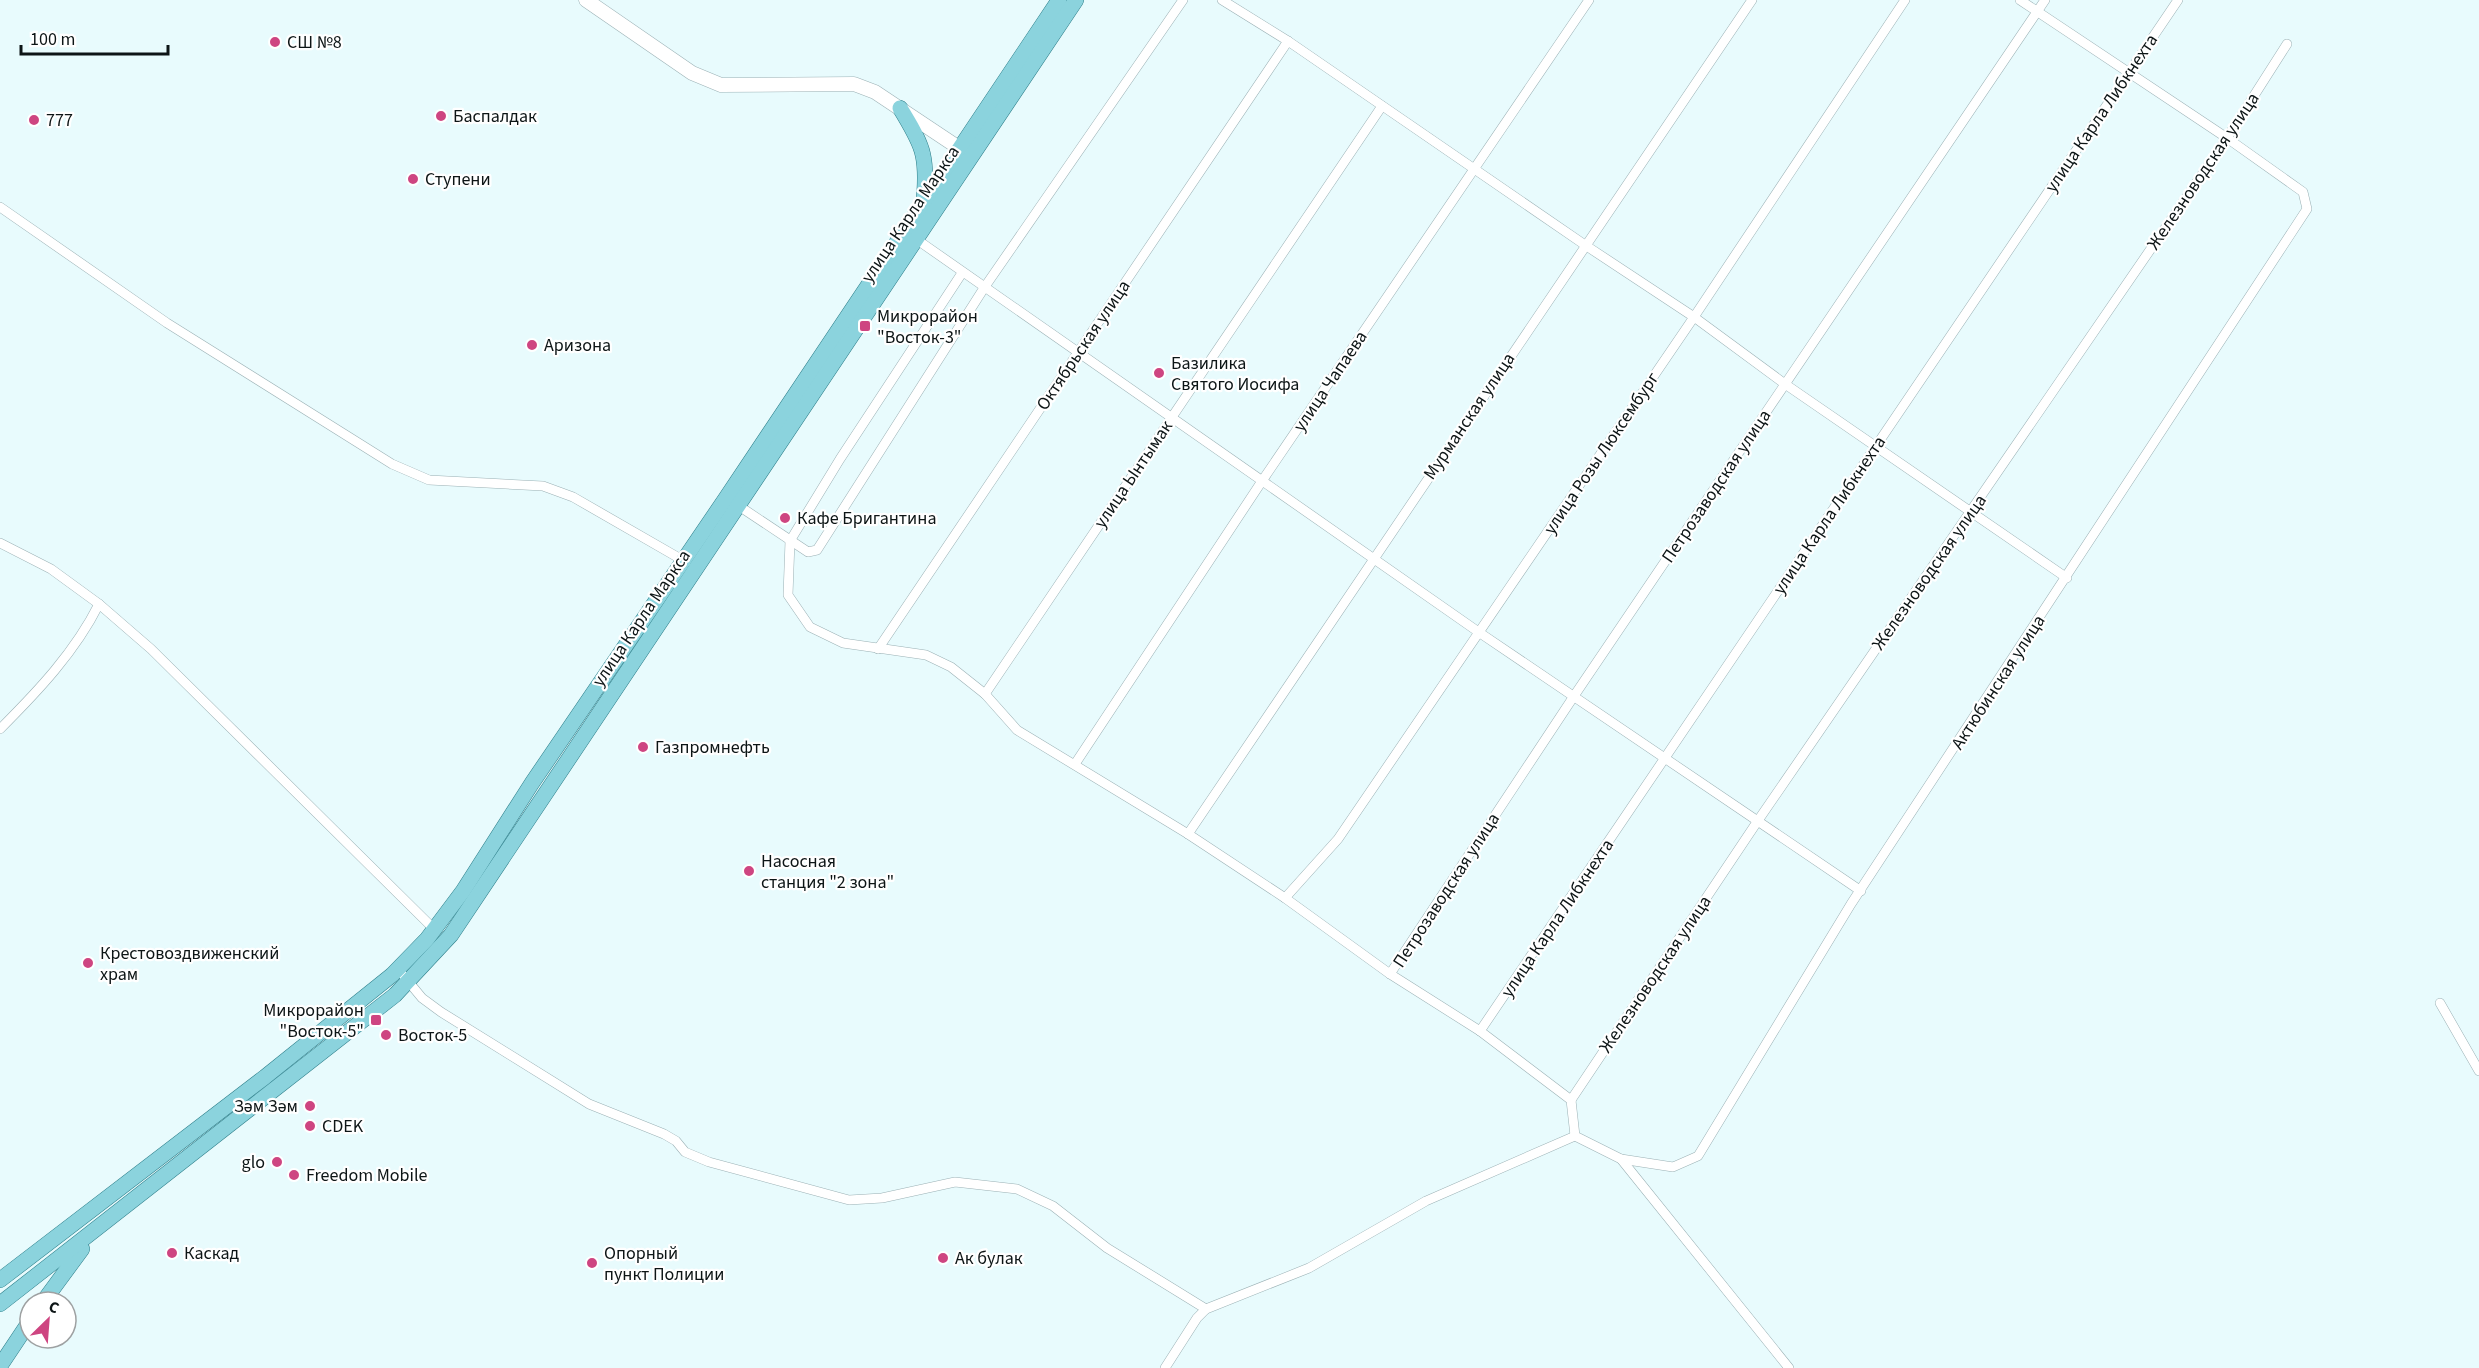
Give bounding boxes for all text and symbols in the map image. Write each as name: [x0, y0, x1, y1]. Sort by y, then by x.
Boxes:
scale bar: [21, 18, 168, 56]
text: 100 m: [30, 27, 75, 52]
street label: улица Карла Либкнехта: [2039, 29, 2164, 197]
place label: СШ №8: [287, 30, 342, 55]
marker: СШ №8: [268, 35, 282, 49]
street label: Железноводская улица: [2141, 88, 2265, 255]
place label: Баспалдак: [453, 104, 537, 129]
place label: 777: [46, 108, 73, 133]
marker: Баспалдак: [434, 109, 448, 123]
marker: 777: [27, 113, 41, 127]
street label: улица Карла Маркса: [855, 141, 966, 288]
place label: Ступени: [425, 167, 491, 192]
marker: Ступени: [406, 172, 420, 186]
street label: Октябрьская улица: [1031, 275, 1136, 415]
place label: Микрорайон "Восток-3": [877, 304, 978, 350]
marker: Микрорайон "Восток-3": [858, 319, 872, 333]
street label: улица Чапаева: [1287, 326, 1373, 437]
place label: Аризона: [544, 333, 611, 358]
marker: Аризона: [525, 338, 539, 352]
street label: Мурманская улица: [1418, 348, 1521, 485]
place label: Базилика Святого Иосифа: [1171, 351, 1299, 397]
marker: Базилика Святого Иосифа: [1152, 366, 1166, 380]
street label: улица Розы Люксембург: [1538, 367, 1665, 539]
street label: Петрозаводская улица: [1656, 405, 1777, 568]
street label: улица Ынтымак: [1088, 415, 1179, 533]
street label: улица Карла Либкнехта: [1767, 431, 1892, 599]
street label: Железноводская улица: [1866, 489, 1993, 655]
place label: Кафе Бригантина: [797, 506, 936, 531]
marker: Кафе Бригантина: [778, 511, 792, 525]
street label: улица Карла Маркса: [586, 545, 697, 692]
street label: Актюбинская улица: [1945, 610, 2051, 755]
place label: Газпромнефть: [655, 735, 770, 760]
marker: Газпромнефть: [636, 740, 650, 754]
street label: Петрозаводская улица: [1387, 808, 1506, 973]
street label: улица Карла Либкнехта: [1495, 834, 1620, 1002]
place label: Насосная станция "2 зона": [761, 849, 894, 895]
marker: Насосная станция "2 зона": [742, 864, 756, 878]
street label: Железноводская улица: [1593, 891, 1717, 1058]
place label: Крестовоздвиженский храм: [100, 941, 279, 987]
marker: Крестовоздвиженский храм: [81, 956, 95, 970]
place label: Микрорайон "Восток-5": [263, 998, 364, 1044]
marker: Микрорайон "Восток-5": [369, 1013, 383, 1027]
place label: Восток-5: [398, 1023, 467, 1048]
marker: Восток-5: [379, 1028, 393, 1042]
place label: Зәм Зәм: [234, 1094, 298, 1119]
marker: Зәм Зәм: [303, 1099, 317, 1113]
place label: CDEK: [322, 1114, 364, 1139]
marker: CDEK: [303, 1119, 317, 1133]
place label: glo: [242, 1150, 265, 1175]
marker: glo: [270, 1155, 284, 1169]
place label: Freedom Mobile: [306, 1163, 428, 1188]
marker: Freedom Mobile: [287, 1168, 301, 1182]
place label: Каскад: [184, 1241, 240, 1266]
place label: Опорный пункт Полиции: [604, 1241, 724, 1287]
marker: Каскад: [165, 1246, 179, 1260]
place label: Ак булак: [955, 1246, 1023, 1271]
marker: Ак булак: [936, 1251, 950, 1265]
marker: Опорный пункт Полиции: [585, 1256, 599, 1270]
north arrow: [18, 1290, 78, 1350]
text: С: [45, 1295, 63, 1319]

